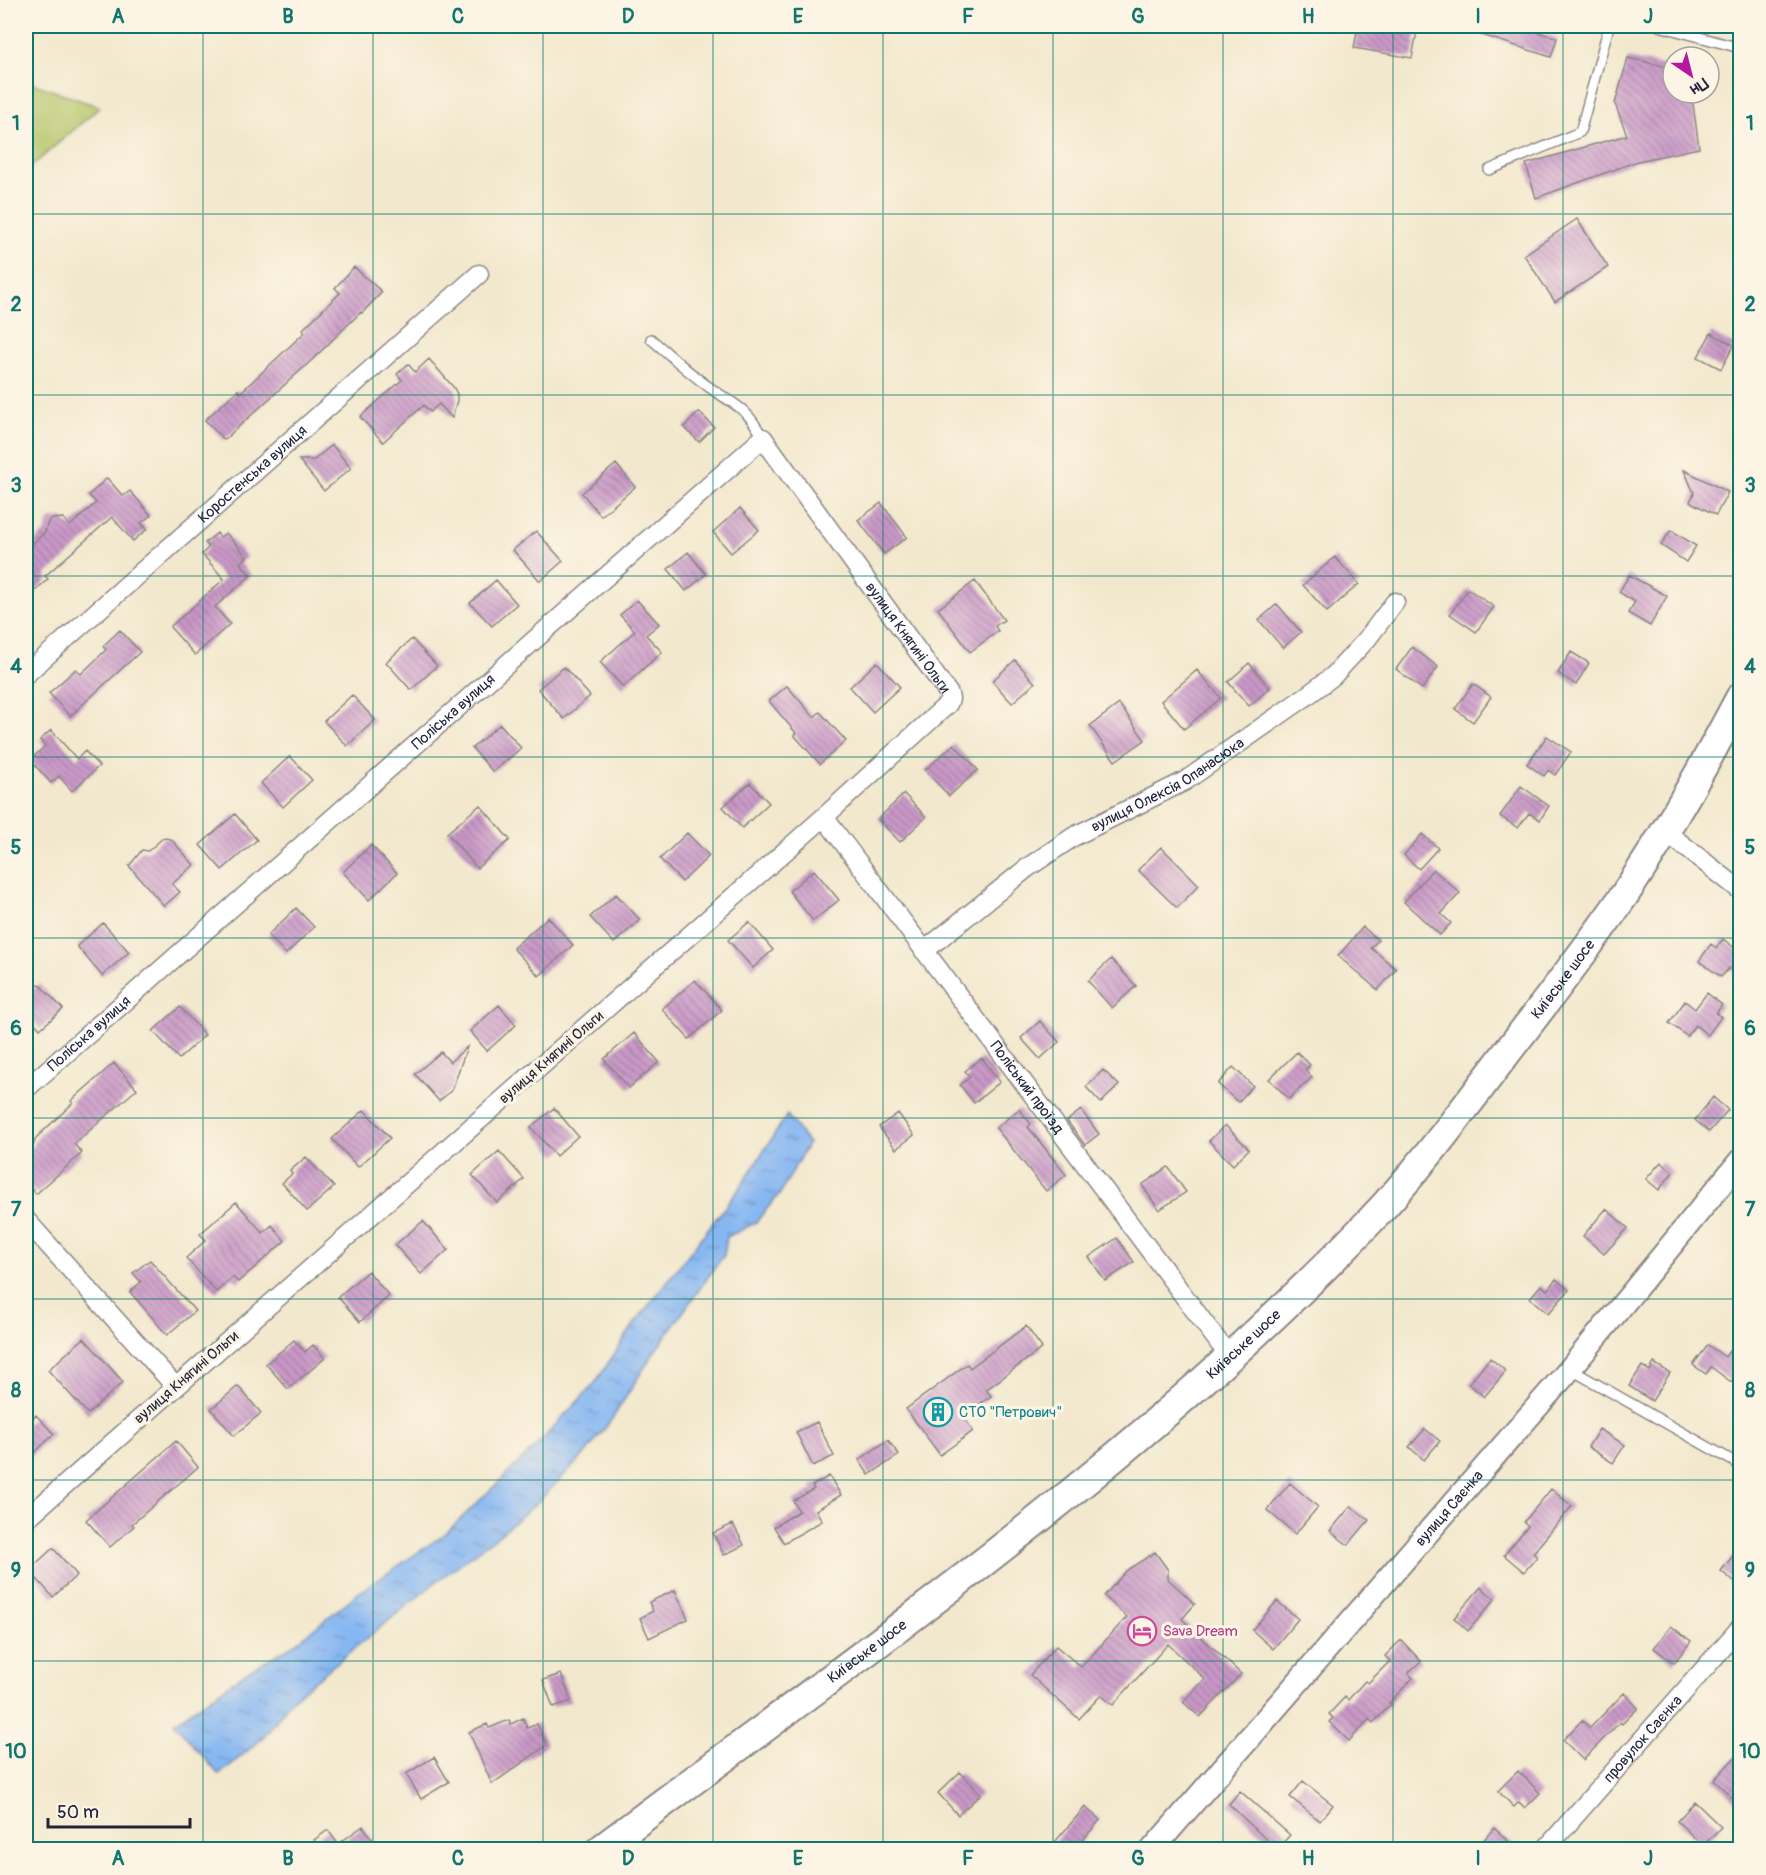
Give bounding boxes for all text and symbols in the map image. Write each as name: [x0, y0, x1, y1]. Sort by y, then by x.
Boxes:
text: A: [112, 4, 125, 29]
text: B: [282, 4, 294, 29]
text: C: [452, 4, 464, 29]
text: D: [622, 4, 635, 29]
text: E: [793, 4, 804, 29]
text: F: [962, 4, 974, 29]
text: G: [1131, 4, 1145, 29]
text: H: [1302, 4, 1315, 29]
text: I: [1475, 4, 1481, 29]
text: J: [1643, 4, 1653, 29]
north arrow: [1661, 45, 1721, 105]
text: Пн: [1686, 73, 1712, 100]
text: 1: [12, 111, 20, 136]
text: 1: [1746, 111, 1754, 136]
text: 2: [10, 292, 22, 317]
text: 2: [1744, 292, 1756, 317]
street label: Коростенська вулиця: [194, 421, 311, 528]
text: 3: [10, 473, 22, 498]
text: 3: [1744, 473, 1756, 498]
street label: вулиця Княгині Ольги: [861, 579, 954, 697]
text: 4: [10, 654, 22, 679]
text: 4: [1744, 654, 1756, 679]
street label: Поліська вулиця: [408, 670, 499, 754]
street label: вулиця Олексія Опанасюка: [1088, 733, 1248, 836]
text: 5: [11, 835, 22, 860]
text: 5: [1745, 835, 1756, 860]
street label: Київське шосе: [1527, 936, 1600, 1023]
street label: Поліська вулиця: [44, 992, 135, 1076]
street label: вулиця Княгині Ольги: [495, 1007, 608, 1108]
text: 6: [10, 1016, 22, 1041]
text: 6: [1744, 1016, 1756, 1041]
street label: Поліський проїзд: [986, 1037, 1068, 1138]
text: 7: [11, 1197, 22, 1222]
text: 7: [1745, 1197, 1756, 1222]
street label: Київське шосе: [1203, 1305, 1286, 1383]
street label: вулиця Княгині Ольги: [130, 1327, 243, 1428]
text: 8: [11, 1378, 21, 1403]
text: 8: [1745, 1378, 1755, 1403]
building icon: СТО "Петрович": [922, 1396, 954, 1428]
place label: СТО "Петрович": [959, 1403, 1062, 1422]
street label: вулиця Саєнка: [1411, 1466, 1488, 1550]
text: 9: [11, 1558, 21, 1583]
text: 9: [1745, 1558, 1755, 1583]
street label: Київське шосе: [824, 1615, 911, 1688]
hotel icon: Sava Dream: [1126, 1615, 1158, 1647]
place label: Sava Dream: [1163, 1622, 1238, 1641]
street label: провулок Саєнка: [1600, 1691, 1687, 1787]
text: 10: [5, 1739, 27, 1764]
text: 10: [1739, 1739, 1761, 1764]
scale bar: [48, 1791, 190, 1829]
text: 50 m: [57, 1801, 99, 1824]
text: A: [112, 1846, 125, 1871]
text: B: [282, 1846, 294, 1871]
text: C: [452, 1846, 464, 1871]
text: D: [622, 1846, 635, 1871]
text: E: [793, 1846, 804, 1871]
text: F: [962, 1846, 974, 1871]
text: G: [1131, 1846, 1145, 1871]
text: H: [1302, 1846, 1315, 1871]
text: I: [1475, 1846, 1481, 1871]
text: J: [1643, 1846, 1653, 1871]

